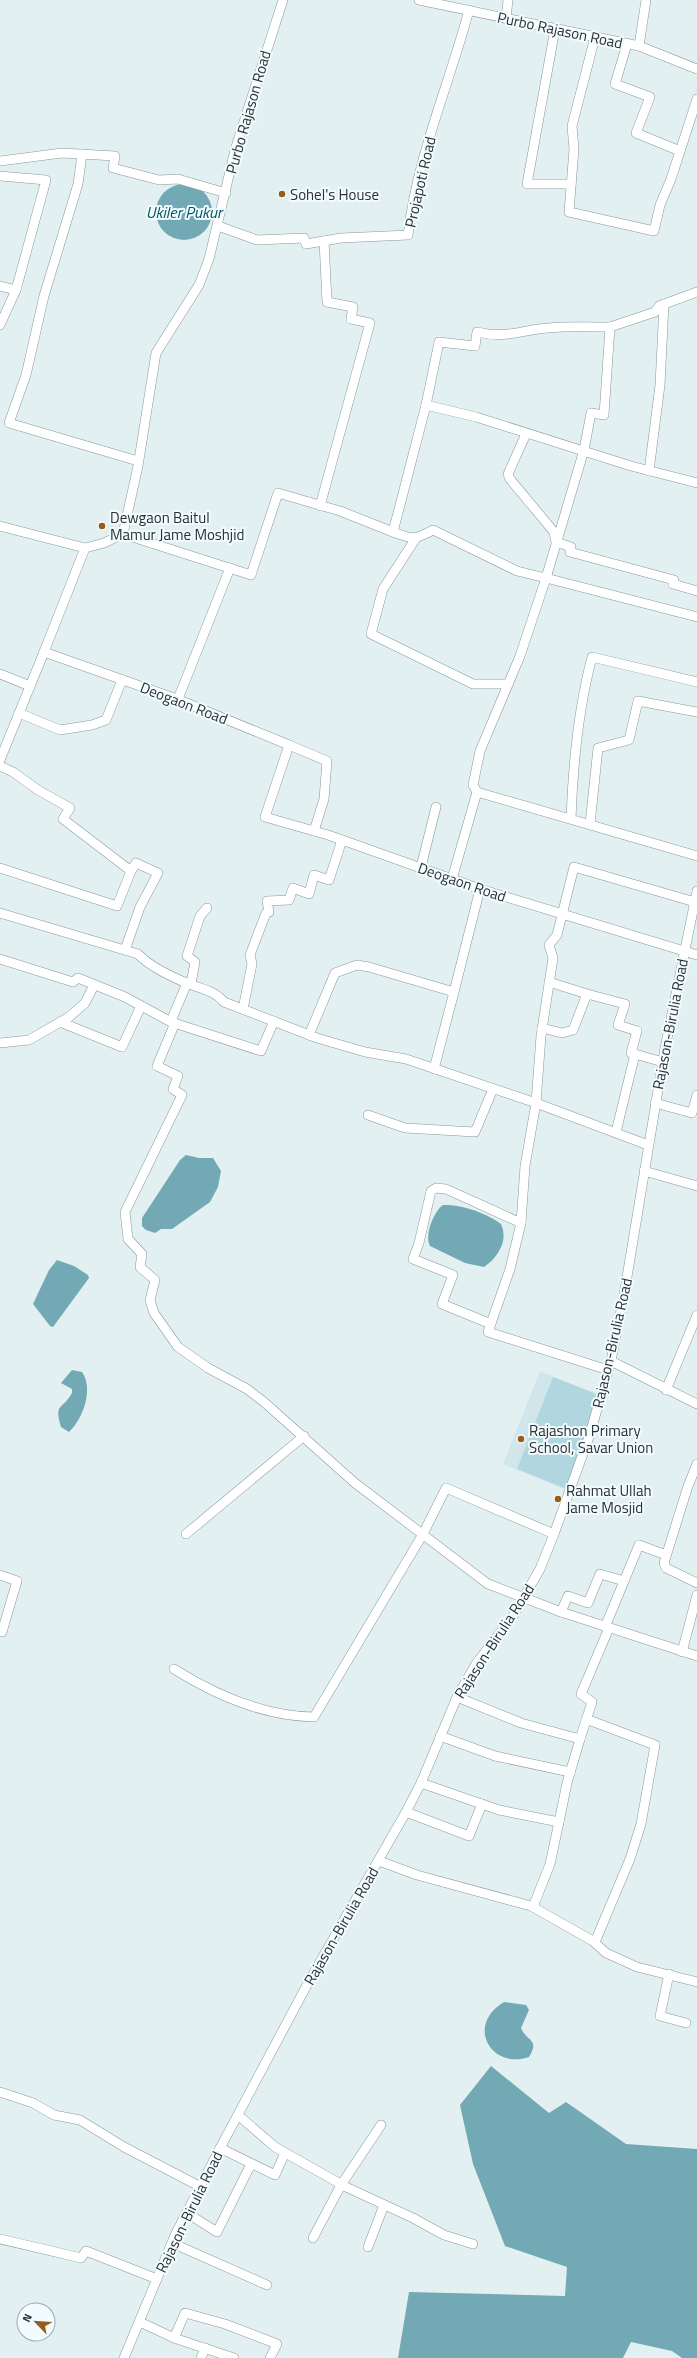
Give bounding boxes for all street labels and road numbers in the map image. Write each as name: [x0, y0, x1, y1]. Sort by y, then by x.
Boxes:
street label: Purbo Rajason Road: [495, 6, 625, 54]
street label: Purbo Rajason Road: [219, 48, 277, 176]
street label: Projapoti Road: [398, 134, 442, 230]
street label: Deogaon Road: [137, 676, 231, 730]
street label: Deogaon Road: [415, 856, 509, 908]
street label: Rajason-Birulia Road: [646, 957, 694, 1091]
street label: Rajason-Birulia Road: [586, 1276, 638, 1410]
street label: Rajason-Birulia Road: [448, 1579, 540, 1703]
street label: Rajason-Birulia Road: [298, 1863, 384, 1989]
street label: Rajason-Birulia Road: [150, 2147, 228, 2277]

